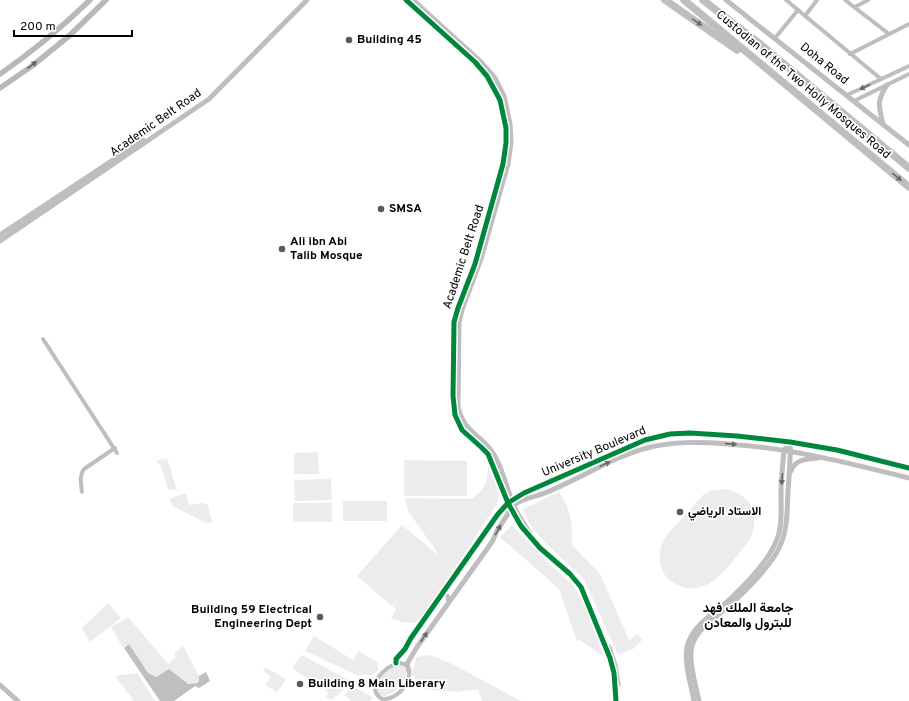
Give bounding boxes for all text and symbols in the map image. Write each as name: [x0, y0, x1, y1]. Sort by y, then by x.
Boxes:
street label: Custodian of the Two Holly Mosques Road: [712, 7, 894, 163]
scale bar: [14, 12, 132, 38]
one-way arrow: [692, 18, 702, 26]
text: 200 m: [20, 19, 56, 35]
place label: Building 45: [357, 32, 422, 48]
marker: Building 45: [344, 35, 354, 45]
street label: Doha Road: [796, 39, 852, 89]
one-way arrow: [26, 61, 37, 70]
one-way arrow: [860, 84, 871, 90]
street label: Academic Belt Road: [107, 85, 205, 161]
one-way arrow: [892, 172, 902, 181]
place label: SMSA: [389, 201, 422, 217]
street label: Academic Belt Road: [440, 203, 488, 311]
marker: SMSA: [376, 204, 386, 214]
place label: Ali ibn Abi Talib Mosque: [290, 234, 363, 264]
marker: Ali ibn Abi Talib Mosque: [277, 244, 287, 254]
street label: University Boulevard: [539, 423, 649, 481]
one-way arrow: [725, 440, 737, 447]
one-way arrow: [599, 461, 610, 467]
one-way arrow: [779, 473, 786, 485]
place label: الاستاد الرياضي: [688, 504, 761, 521]
marker: الاستاد الرياضي: [675, 507, 685, 517]
one-way arrow: [494, 524, 501, 536]
district label: جامعة الملك فهد للبترول والمعادن: [703, 601, 794, 632]
place label: Building 59 Electrical Engineering Dept: [191, 602, 312, 632]
marker: Building 59 Electrical Engineering Dept: [315, 612, 325, 622]
one-way arrow: [420, 632, 428, 642]
place label: Building 8 Main Liberary: [308, 676, 446, 692]
marker: Building 8 Main Liberary: [295, 679, 305, 689]

